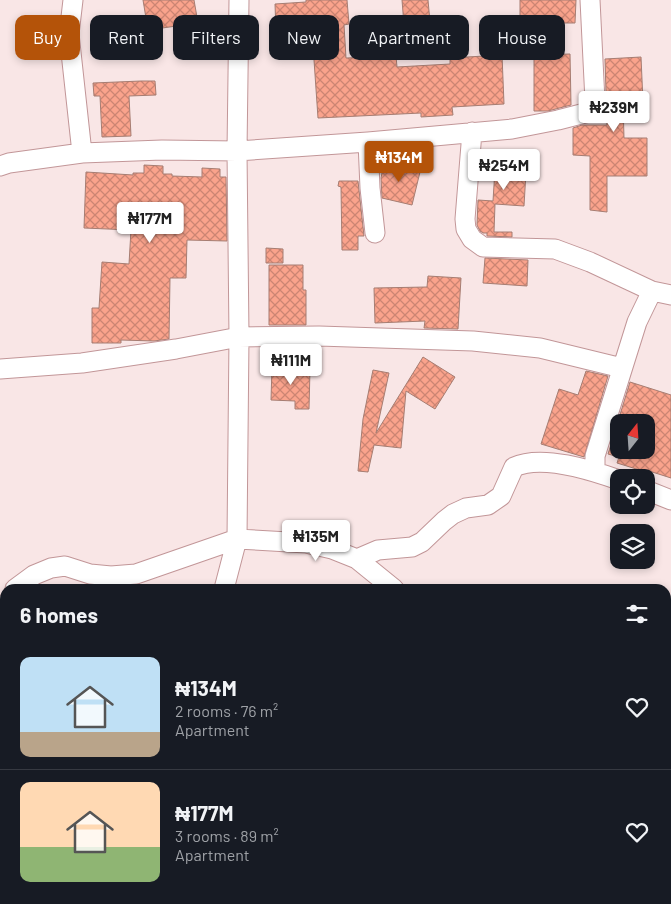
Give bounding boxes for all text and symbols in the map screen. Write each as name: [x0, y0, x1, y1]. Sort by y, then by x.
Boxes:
chip: Buy: [15, 15, 80, 60]
chip: Rent: [90, 15, 163, 60]
chip: Filters: [173, 15, 259, 60]
chip: New: [269, 15, 339, 60]
chip: Apartment: [349, 15, 469, 60]
chip: House: [479, 15, 565, 60]
pin: ₦239M: [579, 90, 649, 133]
text: ₦239M: [590, 97, 638, 116]
pin: ₦134M: [364, 140, 434, 183]
text: ₦134M: [376, 147, 422, 166]
pin: ₦254M: [469, 148, 539, 191]
text: ₦254M: [479, 155, 529, 174]
pin: ₦177M: [115, 202, 185, 244]
text: ₦177M: [128, 208, 172, 227]
pin: ₦111M: [256, 344, 326, 386]
text: ₦111M: [271, 350, 311, 369]
north arrow: [610, 414, 655, 459]
map controls: [610, 414, 655, 569]
button: locate: [610, 469, 655, 514]
pin: ₦135M: [281, 520, 351, 562]
button: layers: [610, 524, 655, 569]
text: ₦135M: [293, 526, 339, 545]
icon: filters: [623, 600, 651, 628]
text: 6 homes: [20, 602, 98, 627]
text: ₦134M: [175, 675, 237, 700]
icon: home: [60, 677, 120, 737]
icon: heart: [623, 693, 651, 721]
text: 2 rooms · 76 m²: [175, 701, 278, 720]
text: Apartment: [175, 720, 250, 739]
text: ₦177M: [175, 800, 233, 825]
icon: home: [60, 802, 120, 862]
icon: heart: [623, 818, 651, 846]
text: 3 rooms · 89 m²: [175, 826, 279, 845]
text: Apartment: [175, 845, 250, 864]

